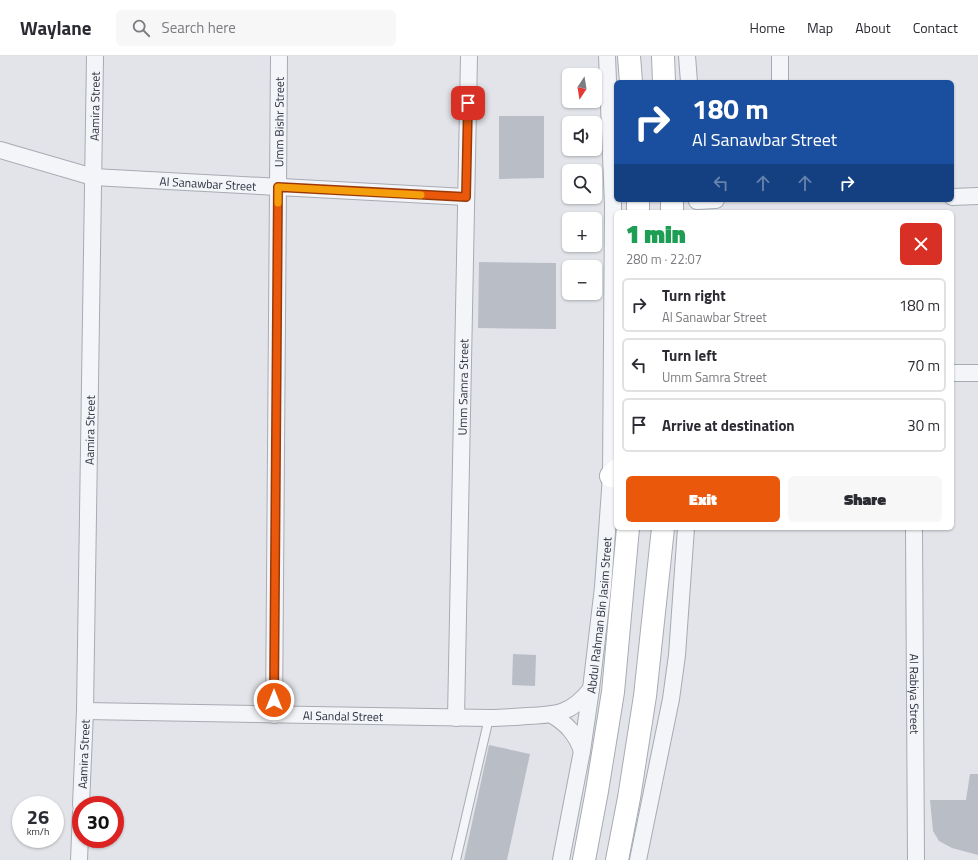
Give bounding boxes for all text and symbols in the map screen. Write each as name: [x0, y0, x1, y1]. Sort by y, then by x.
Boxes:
search box: [116, 10, 396, 46]
text: Waylane: [20, 13, 92, 42]
text: Search here: [162, 16, 236, 39]
icon: search: [130, 17, 152, 39]
text: Home: [750, 17, 785, 38]
text: Map: [807, 17, 833, 38]
text: About: [855, 17, 891, 38]
text: Contact: [913, 17, 958, 38]
north arrow: [562, 68, 602, 108]
map controls: [562, 68, 602, 300]
street label: Aamira Street: [84, 70, 104, 141]
street label: Umm Bishr Street: [269, 76, 288, 167]
pin: [451, 86, 485, 120]
text: 180 m: [692, 87, 769, 130]
icon: arrive: [457, 92, 479, 114]
icon: right: [626, 96, 678, 148]
button: sound: [562, 116, 602, 156]
text: Al Sanawbar Street: [692, 126, 837, 153]
button: search: [562, 164, 602, 204]
street label: Al Sanawbar Street: [159, 171, 258, 195]
icon: left: [710, 172, 732, 194]
icon: ahead: [752, 172, 774, 194]
icon: ahead: [794, 172, 816, 194]
icon: right: [836, 172, 858, 194]
button: +: [562, 212, 602, 252]
text: 1 min: [626, 216, 686, 252]
button: close: [900, 223, 942, 265]
text: 280 m · 22:07: [626, 249, 702, 269]
button: −: [562, 260, 602, 300]
text: Turn right: [662, 284, 726, 307]
icon: right: [628, 294, 650, 316]
text: 180 m: [899, 294, 940, 317]
text: Al Sanawbar Street: [662, 307, 767, 327]
street label: Umm Samra Street: [452, 338, 473, 436]
text: Turn left: [662, 344, 717, 367]
icon: left: [628, 354, 650, 376]
text: 70 m: [907, 354, 940, 377]
text: Umm Samra Street: [662, 367, 767, 387]
street label: Aamira Street: [79, 394, 99, 465]
icon: arrive: [628, 414, 650, 436]
text: Arrive at destination: [662, 414, 795, 437]
text: 30 m: [907, 414, 940, 437]
button: Exit: [626, 476, 780, 522]
button: Share: [788, 476, 942, 522]
street label: Abdul Rahman Bin Jasim Street: [581, 535, 616, 695]
street label: Al Rabiya Street: [905, 654, 925, 735]
position arrow: [253, 679, 295, 721]
street label: Al Sandal Street: [303, 705, 384, 726]
street label: Aamira Street: [72, 718, 94, 789]
speed limit sign: 30: [72, 796, 124, 848]
text: 26: [27, 801, 49, 832]
text: km/h: [27, 824, 49, 839]

